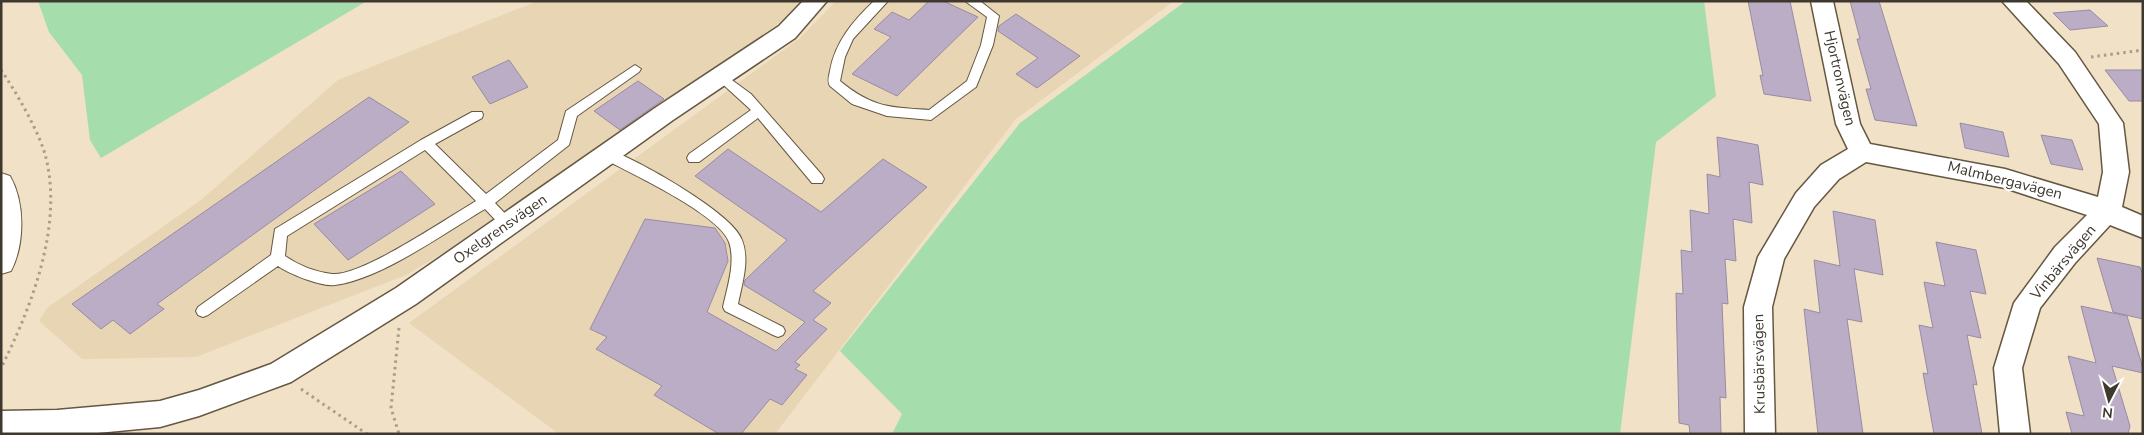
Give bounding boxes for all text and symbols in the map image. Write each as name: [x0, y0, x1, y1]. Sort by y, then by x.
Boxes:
street label: Hjortronvägen: [1819, 28, 1861, 128]
street label: Malmbergavägen: [1946, 156, 2064, 204]
street label: Oxelgrensvägen: [449, 189, 551, 269]
street label: Vinbärsvägen: [2025, 220, 2100, 305]
street label: Krusbärsvägen: [1748, 314, 1770, 414]
north arrow: [2084, 375, 2134, 425]
text: N: [2101, 402, 2114, 422]

